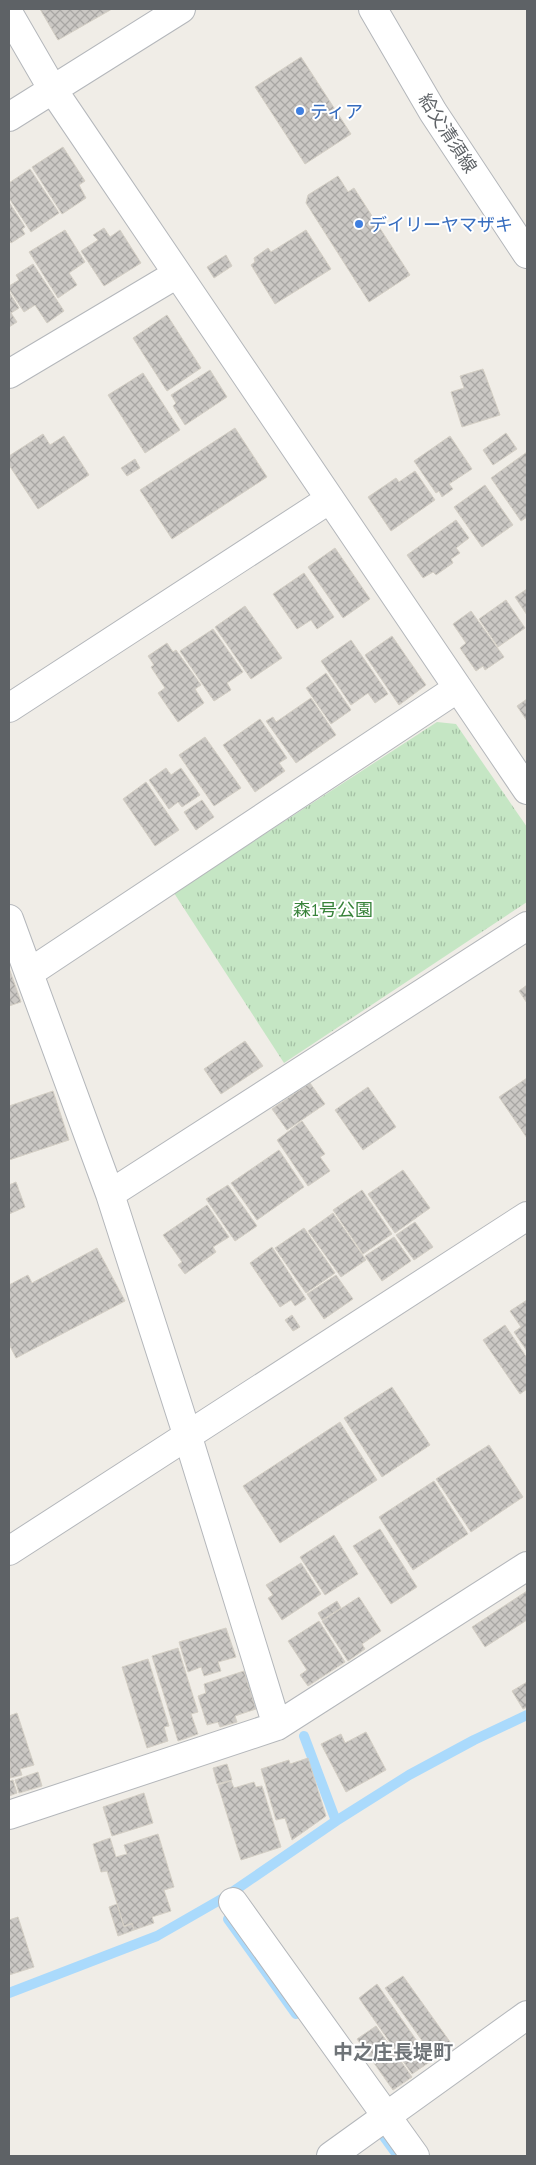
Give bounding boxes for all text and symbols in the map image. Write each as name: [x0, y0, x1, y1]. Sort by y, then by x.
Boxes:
street label: 給父清須線: [414, 89, 482, 177]
place label: ティア: [310, 100, 363, 123]
marker: ティア: [294, 105, 306, 117]
place label: デイリーヤマザキ: [369, 213, 513, 236]
marker: デイリーヤマザキ: [353, 218, 365, 230]
park label: 森1号公園: [293, 898, 373, 921]
district label: 中之庄長堤町: [333, 2039, 453, 2065]

